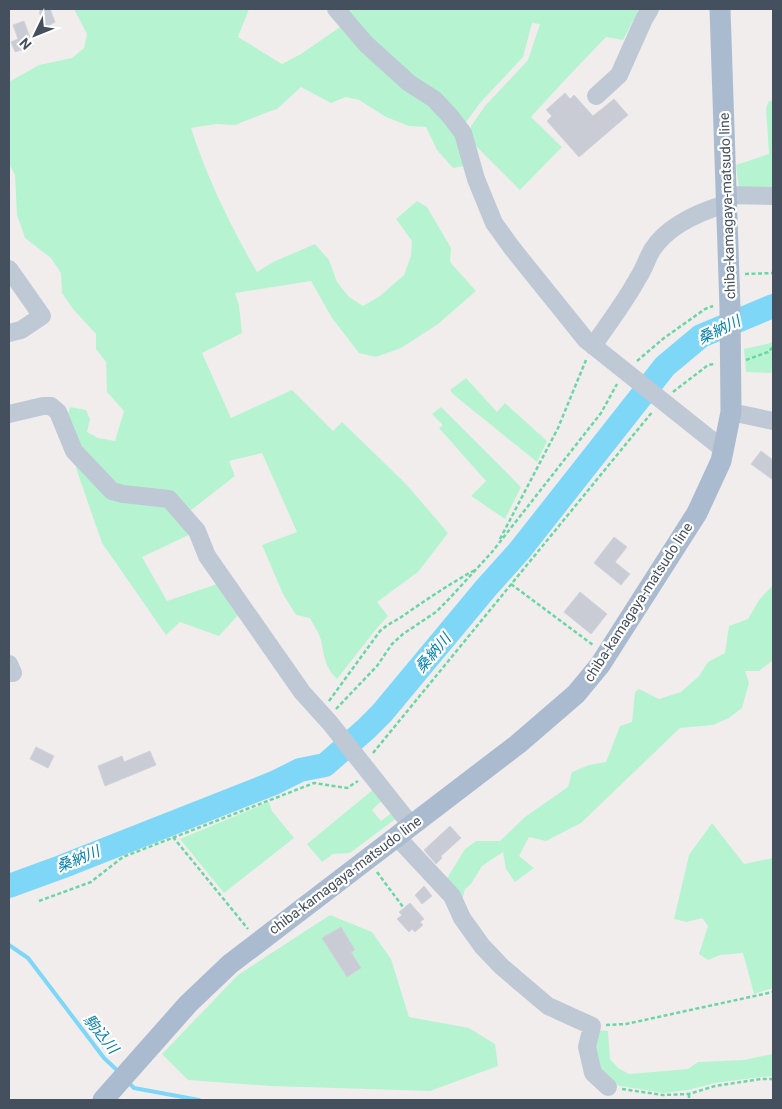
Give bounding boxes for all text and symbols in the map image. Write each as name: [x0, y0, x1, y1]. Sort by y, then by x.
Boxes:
north arrow: [10, 10, 60, 60]
text: N: [16, 35, 35, 53]
street label: chiba-kamagaya-matsudo line: [716, 113, 738, 299]
water label: 桑納川: [695, 311, 745, 348]
street label: chiba-kamagaya-matsudo line: [580, 519, 696, 685]
water label: 桑納川: [412, 628, 456, 676]
street label: chiba-kamagaya-matsudo line: [266, 812, 424, 938]
water label: 桑納川: [54, 841, 104, 876]
water label: 駒込川: [80, 1011, 123, 1059]

